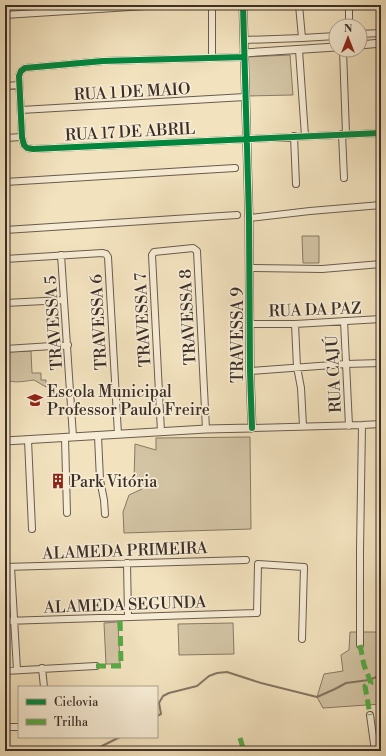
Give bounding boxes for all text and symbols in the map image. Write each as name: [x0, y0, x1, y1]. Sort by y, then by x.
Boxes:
north arrow: [328, 18, 368, 58]
text: N: [344, 22, 353, 36]
street label: RUA 1 DE MAIO: [73, 79, 191, 105]
street label: RUA 17 DE ABRIL: [64, 119, 196, 145]
street label: TRAVESSA 8: [175, 268, 201, 366]
street label: TRAVESSA 7: [131, 272, 155, 368]
street label: TRAVESSA 6: [86, 273, 111, 370]
street label: TRAVESSA 5: [41, 275, 67, 371]
street label: TRAVESSA 9: [228, 287, 248, 383]
street label: RUA DA PAZ: [268, 298, 362, 322]
street label: RUA CAJÚ: [320, 334, 346, 413]
place label: Escola Municipal Professor Paulo Freire: [47, 382, 210, 420]
school or university icon: Escola Municipal Professor Paulo Freire: [26, 391, 44, 409]
building icon: Park Vitória: [49, 472, 67, 490]
place label: Park Vitória: [70, 472, 158, 492]
street label: ALAMEDA PRIMEIRA: [41, 538, 209, 564]
street label: ALAMEDA SEGUNDA: [42, 592, 208, 618]
legend: [18, 686, 158, 738]
text: Ciclovia: [54, 695, 99, 710]
text: Trilha: [54, 715, 89, 730]

